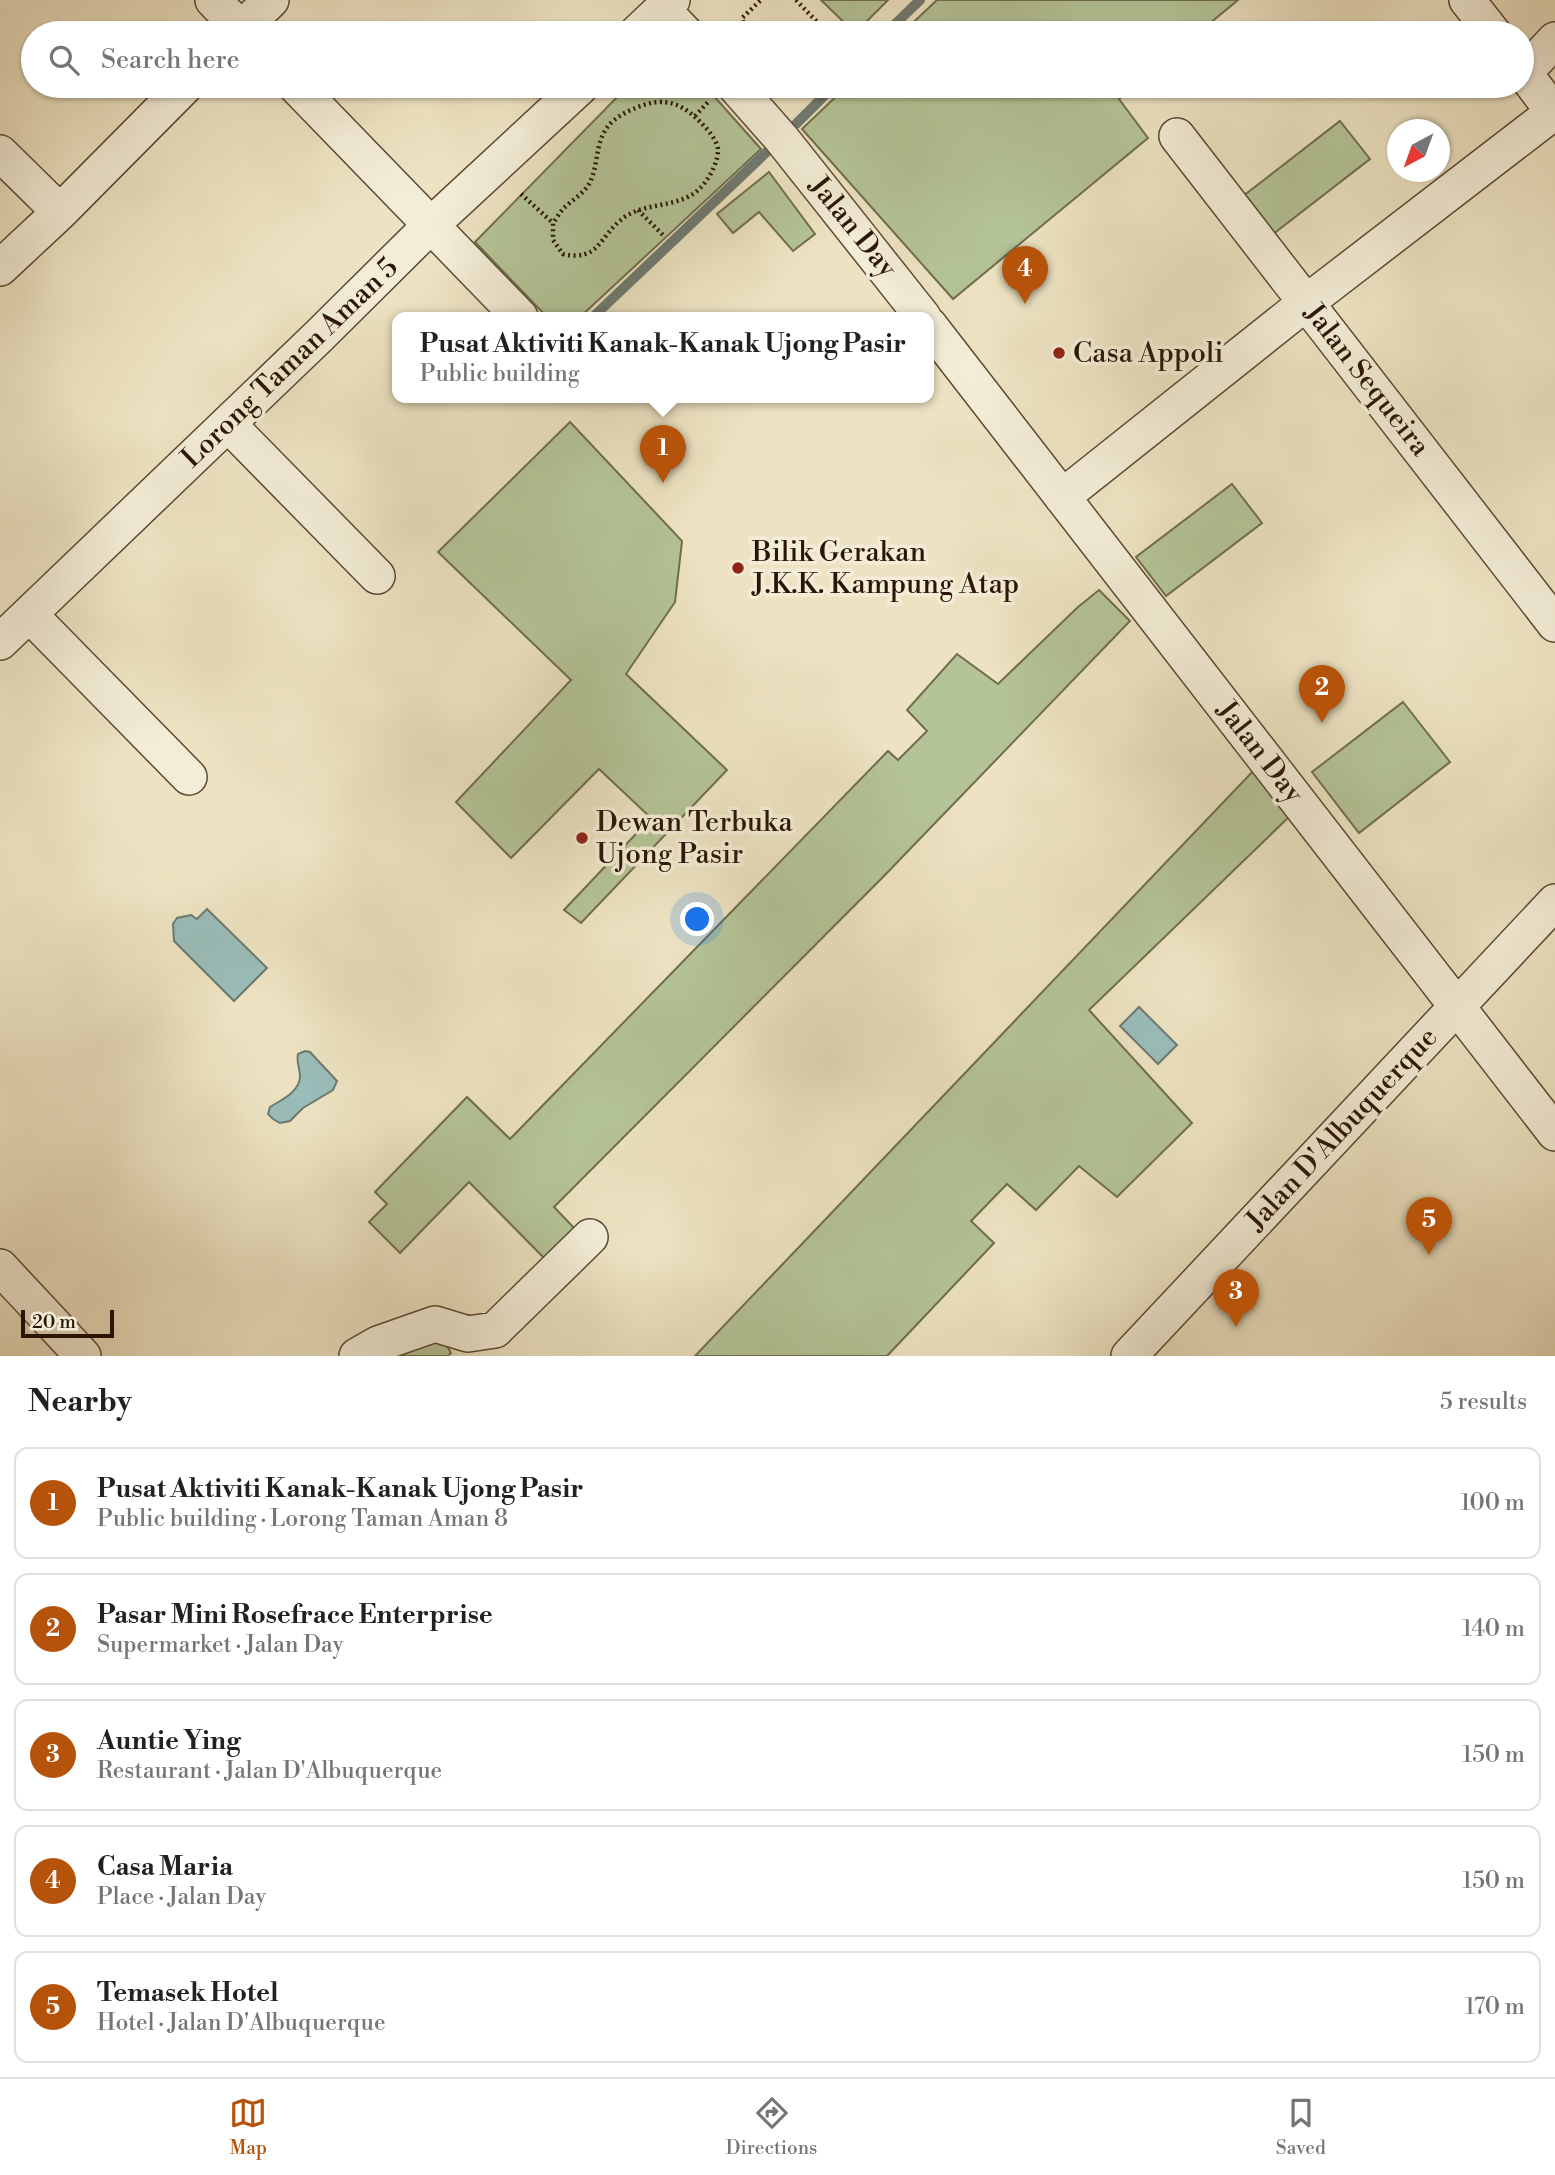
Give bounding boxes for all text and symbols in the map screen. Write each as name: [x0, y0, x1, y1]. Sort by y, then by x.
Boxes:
search box: [21, 21, 1534, 98]
icon: search: [45, 41, 83, 79]
text: Search here: [101, 44, 240, 76]
north arrow: [1387, 119, 1450, 182]
street label: Jalan Day: [801, 168, 905, 285]
pin: 4: [1002, 246, 1048, 304]
street label: Lorong Taman Aman 5: [174, 250, 406, 476]
street label: Jalan Sequeira: [1296, 296, 1438, 464]
popup: [392, 312, 934, 403]
text: Pusat Aktiviti Kanak-Kanak Ujong Pasir: [420, 328, 906, 360]
place label: Casa Appoli: [1073, 336, 1223, 371]
marker: Casa Appoli: [1051, 345, 1067, 361]
text: Public building: [420, 360, 580, 388]
pin: 1: [640, 425, 686, 483]
place label: Bilik Gerakan J.K.K. Kampung Atap: [751, 535, 1019, 602]
marker: Bilik Gerakan J.K.K. Kampung Atap: [730, 560, 746, 576]
pin: 2: [1299, 665, 1345, 723]
street label: Jalan Day: [1209, 693, 1311, 810]
place label: Dewan Terbuka Ujong Pasir: [596, 805, 794, 872]
marker: Dewan Terbuka Ujong Pasir: [574, 830, 590, 846]
your location: [680, 902, 714, 936]
street label: Jalan D'Albuquerque: [1238, 1020, 1445, 1239]
pin: 5: [1406, 1197, 1452, 1255]
pin: 3: [1213, 1269, 1259, 1327]
scale bar: [21, 1307, 114, 1339]
text: 20 m: [32, 1310, 76, 1334]
text: Nearby: [28, 1383, 132, 1421]
text: 5 results: [1440, 1388, 1527, 1416]
text: Pusat Aktiviti Kanak-Kanak Ujong Pasir: [97, 1473, 583, 1505]
text: 1: [47, 1489, 59, 1517]
text: 100 m: [1460, 1489, 1525, 1517]
text: Public building · Lorong Taman Aman 8: [97, 1505, 508, 1533]
text: Pasar Mini Rosefrace Enterprise: [97, 1599, 493, 1631]
text: 2: [46, 1615, 60, 1643]
text: 140 m: [1462, 1615, 1525, 1643]
text: Supermarket · Jalan Day: [97, 1631, 344, 1659]
text: Auntie Ying: [97, 1725, 241, 1757]
text: 3: [46, 1741, 60, 1769]
text: 150 m: [1462, 1741, 1525, 1769]
text: Restaurant · Jalan D'Albuquerque: [97, 1757, 442, 1785]
text: Casa Maria: [97, 1851, 233, 1883]
text: 4: [45, 1867, 61, 1895]
text: 150 m: [1462, 1867, 1525, 1895]
text: Place · Jalan Day: [97, 1883, 267, 1911]
text: Temasek Hotel: [97, 1977, 279, 2009]
text: 5: [46, 1993, 60, 2021]
text: 170 m: [1465, 1993, 1525, 2021]
text: Hotel · Jalan D'Albuquerque: [97, 2009, 386, 2037]
tab: Map: [229, 2094, 267, 2160]
tab: Directions: [726, 2094, 817, 2160]
tab: Saved: [1276, 2094, 1326, 2160]

